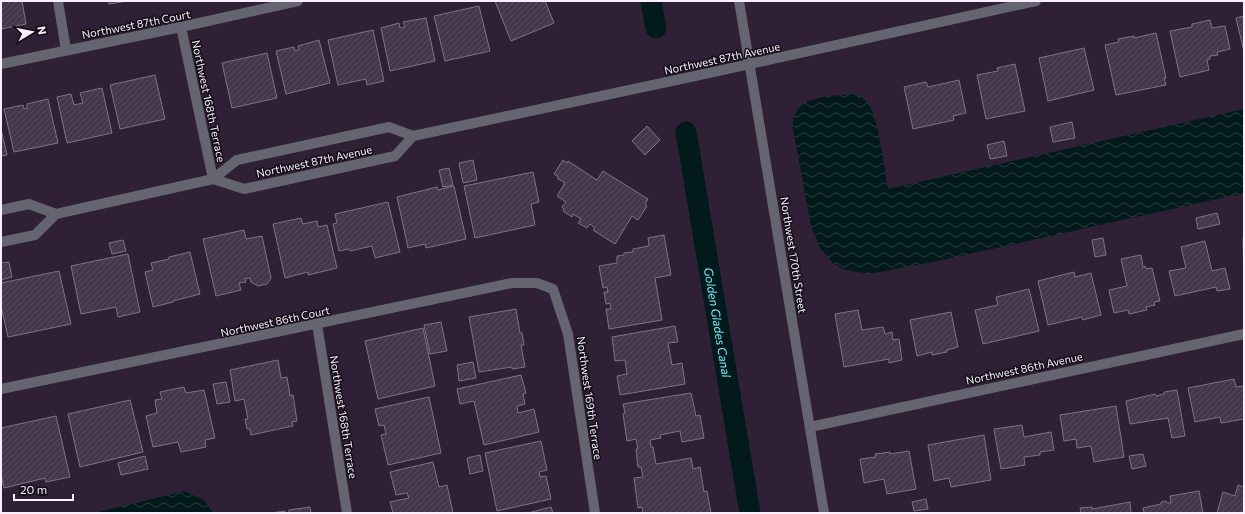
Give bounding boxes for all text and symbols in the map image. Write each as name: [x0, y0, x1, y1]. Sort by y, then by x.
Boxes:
street label: Northwest 87th Court: [81, 7, 192, 41]
north arrow: [12, 12, 52, 52]
text: N: [35, 25, 49, 35]
street label: Northwest 168th Terrace: [190, 39, 228, 163]
street label: Northwest 87th Avenue: [663, 39, 781, 77]
street label: Northwest 87th Avenue: [255, 142, 373, 180]
street label: Northwest 170th Street: [778, 196, 810, 315]
water label: Golden Glades Canal: [702, 266, 734, 379]
street label: Northwest 86th Court: [219, 303, 331, 339]
street label: Northwest 169th Terrace: [575, 335, 605, 461]
street label: Northwest 86th Avenue: [964, 349, 1084, 387]
street label: Northwest 168th Terrace: [328, 354, 360, 480]
scale bar: [14, 476, 73, 502]
text: 20 m: [20, 482, 47, 496]

